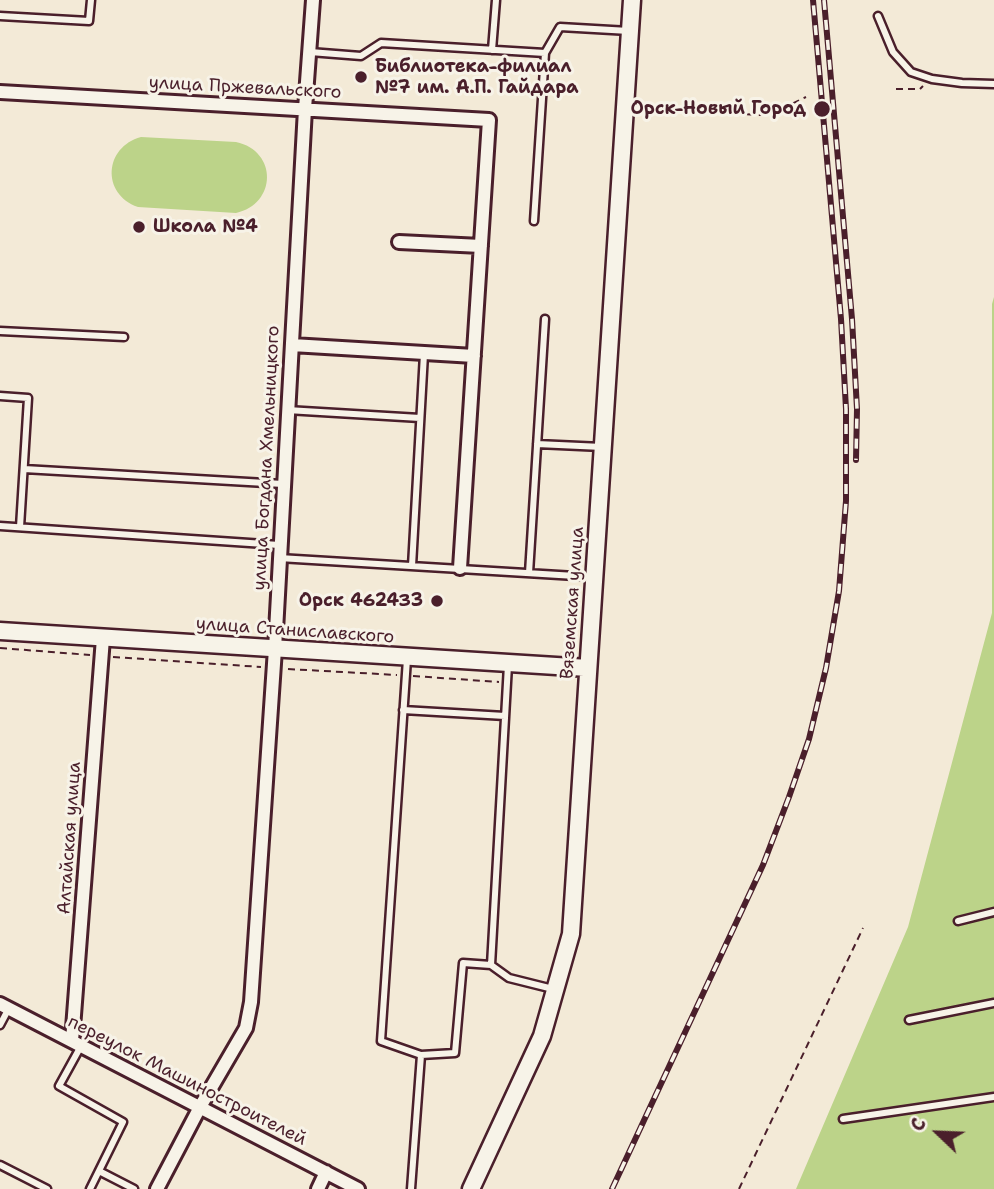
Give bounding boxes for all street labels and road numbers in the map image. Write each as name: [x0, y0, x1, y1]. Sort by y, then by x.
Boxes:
street label: улица Пржевальского: [148, 72, 342, 104]
street label: улица Богдана Хмельницкого: [249, 325, 285, 591]
street label: Вяземская улица: [557, 526, 589, 680]
street label: улица Станиславского: [195, 613, 395, 649]
street label: Алтайская улица: [54, 761, 86, 915]
street label: переулок Машиностроителей: [64, 1011, 310, 1151]

